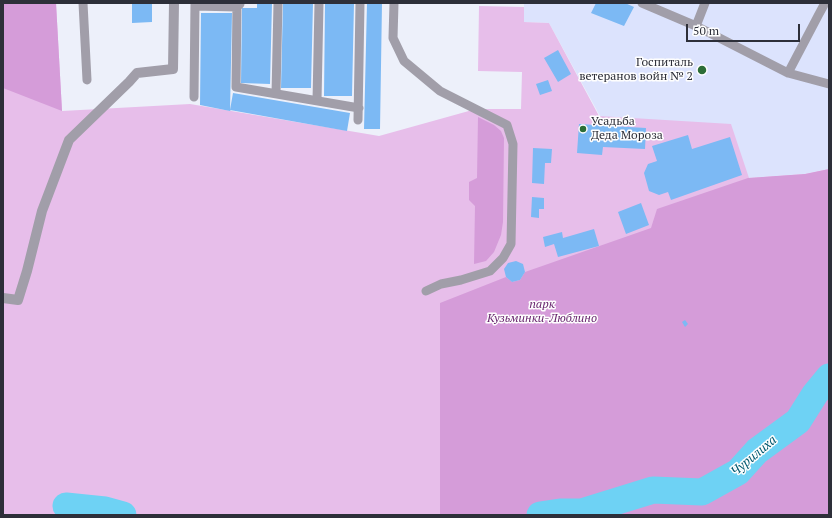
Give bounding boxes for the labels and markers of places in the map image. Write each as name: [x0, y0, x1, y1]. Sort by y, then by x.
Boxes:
place label: Госпиталь ветеранов войн № 2: [579, 56, 693, 84]
marker: Госпиталь ветеранов войн № 2: [696, 64, 708, 76]
place label: Усадьба Деда Мороза: [591, 115, 663, 143]
marker: Усадьба Деда Мороза: [578, 124, 588, 134]

